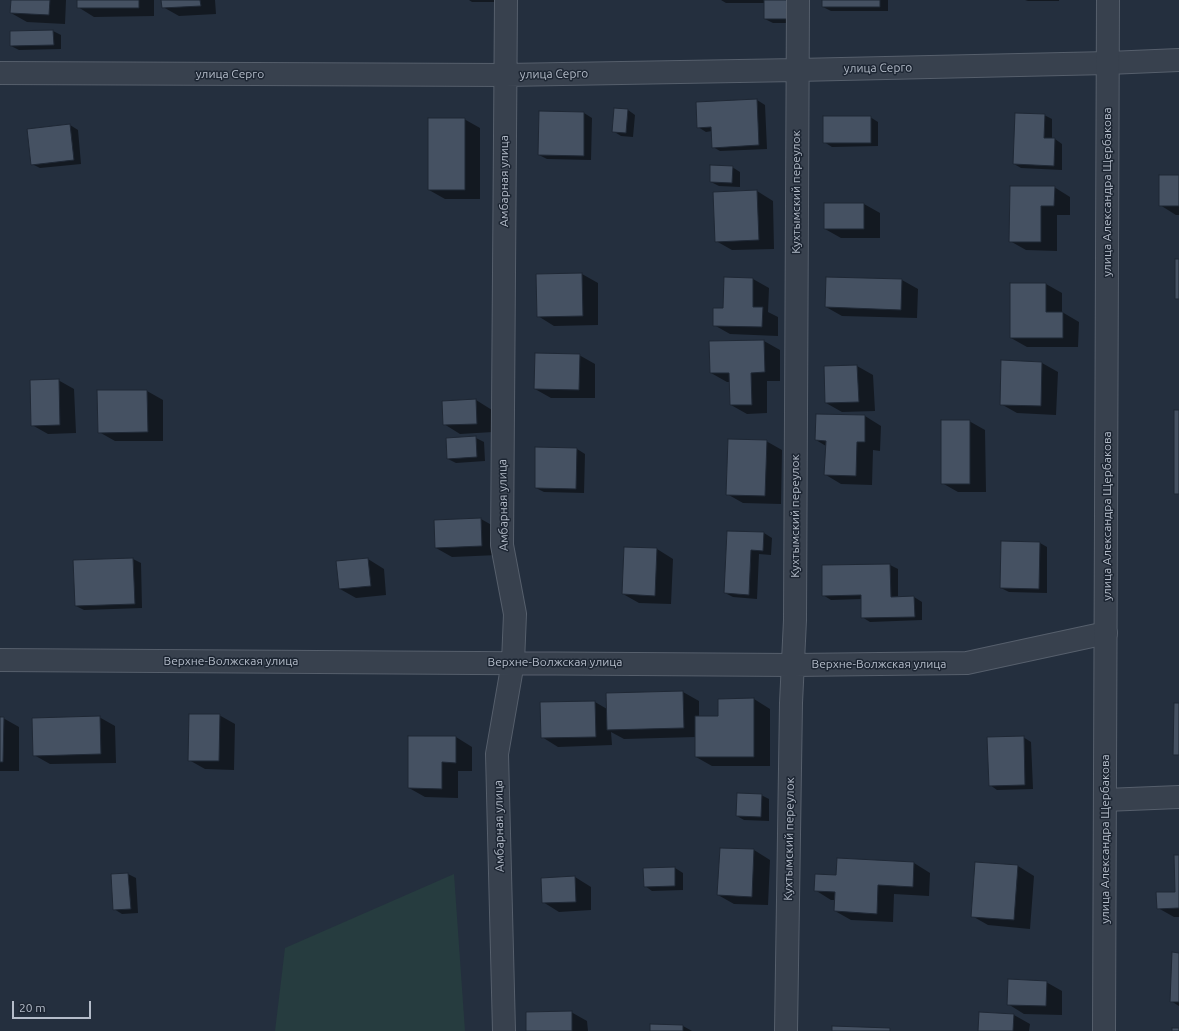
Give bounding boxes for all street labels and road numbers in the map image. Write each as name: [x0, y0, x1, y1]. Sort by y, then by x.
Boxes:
street label: улица Серго: [844, 60, 912, 76]
street label: улица Серго: [520, 66, 588, 82]
street label: улица Серго: [196, 67, 264, 81]
street label: улица Александра Щербакова: [1100, 107, 1114, 277]
street label: Кухтымский переулок: [789, 130, 803, 254]
street label: Амбарная улица: [497, 135, 511, 227]
street label: улица Александра Щербакова: [1100, 431, 1114, 601]
street label: Кухтымский переулок: [788, 454, 802, 578]
street label: Амбарная улица: [495, 459, 511, 551]
street label: Верхне-Волжская улица: [164, 654, 298, 668]
street label: Верхне-Волжская улица: [488, 655, 622, 669]
street label: Верхне-Волжская улица: [812, 657, 946, 671]
street label: улица Александра Щербакова: [1098, 754, 1112, 924]
street label: Кухтымский переулок: [781, 777, 797, 901]
street label: Амбарная улица: [491, 780, 507, 872]

